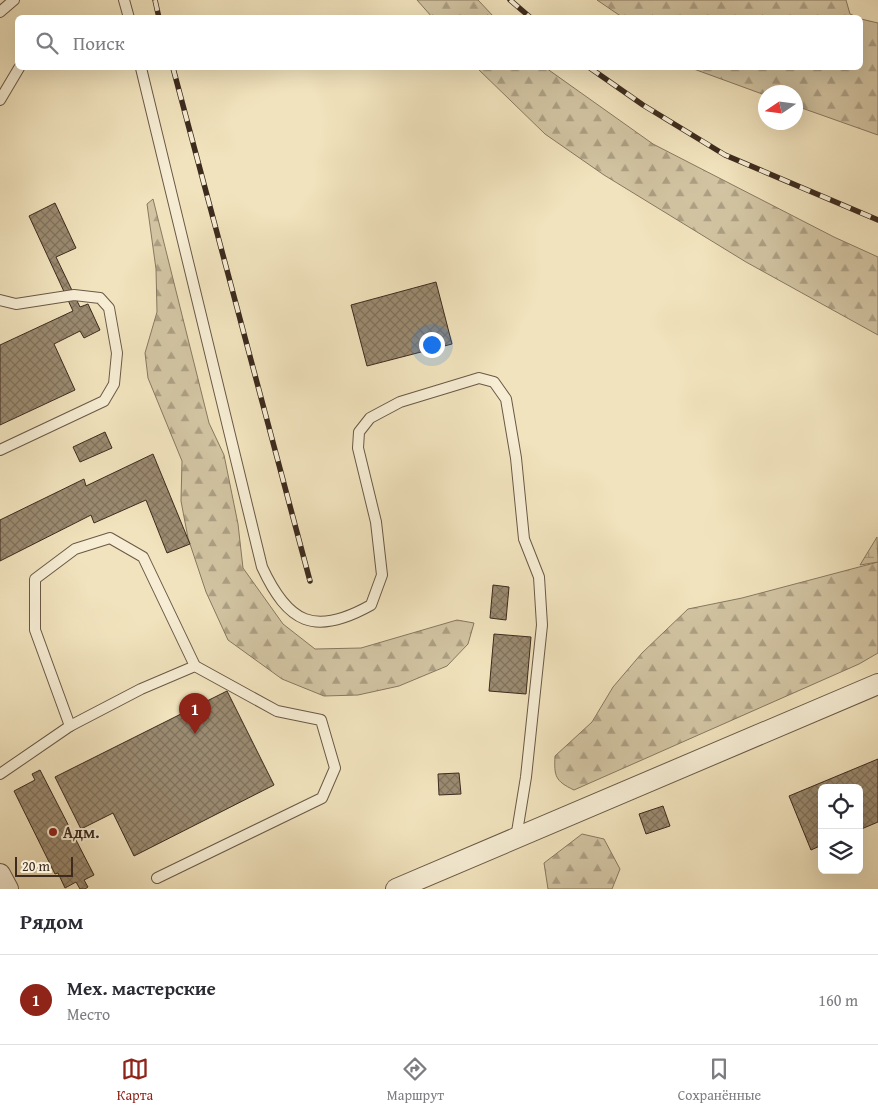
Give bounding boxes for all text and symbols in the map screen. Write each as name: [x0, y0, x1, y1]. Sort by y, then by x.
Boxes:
search box: [15, 15, 863, 70]
icon: search: [33, 29, 61, 57]
text: Поиск: [73, 29, 125, 57]
north arrow: [758, 85, 803, 130]
your location: [419, 332, 445, 358]
pin: 1: [179, 693, 211, 734]
map controls: [818, 784, 863, 874]
button: locate: [818, 784, 863, 829]
place label: Адм.: [63, 820, 100, 844]
marker: Адм.: [47, 826, 59, 838]
button: layers: [818, 829, 863, 874]
scale bar: [15, 854, 72, 877]
text: 20 m: [22, 856, 50, 876]
text: Рядом: [20, 906, 83, 937]
text: Мех. мастерские: [67, 974, 216, 1002]
text: 1: [32, 988, 40, 1012]
text: 160 m: [818, 988, 858, 1012]
text: Место: [67, 1002, 110, 1026]
tab: Карта: [117, 1055, 153, 1105]
tab: Маршрут: [387, 1055, 444, 1105]
tab: Сохранённые: [678, 1055, 761, 1105]

